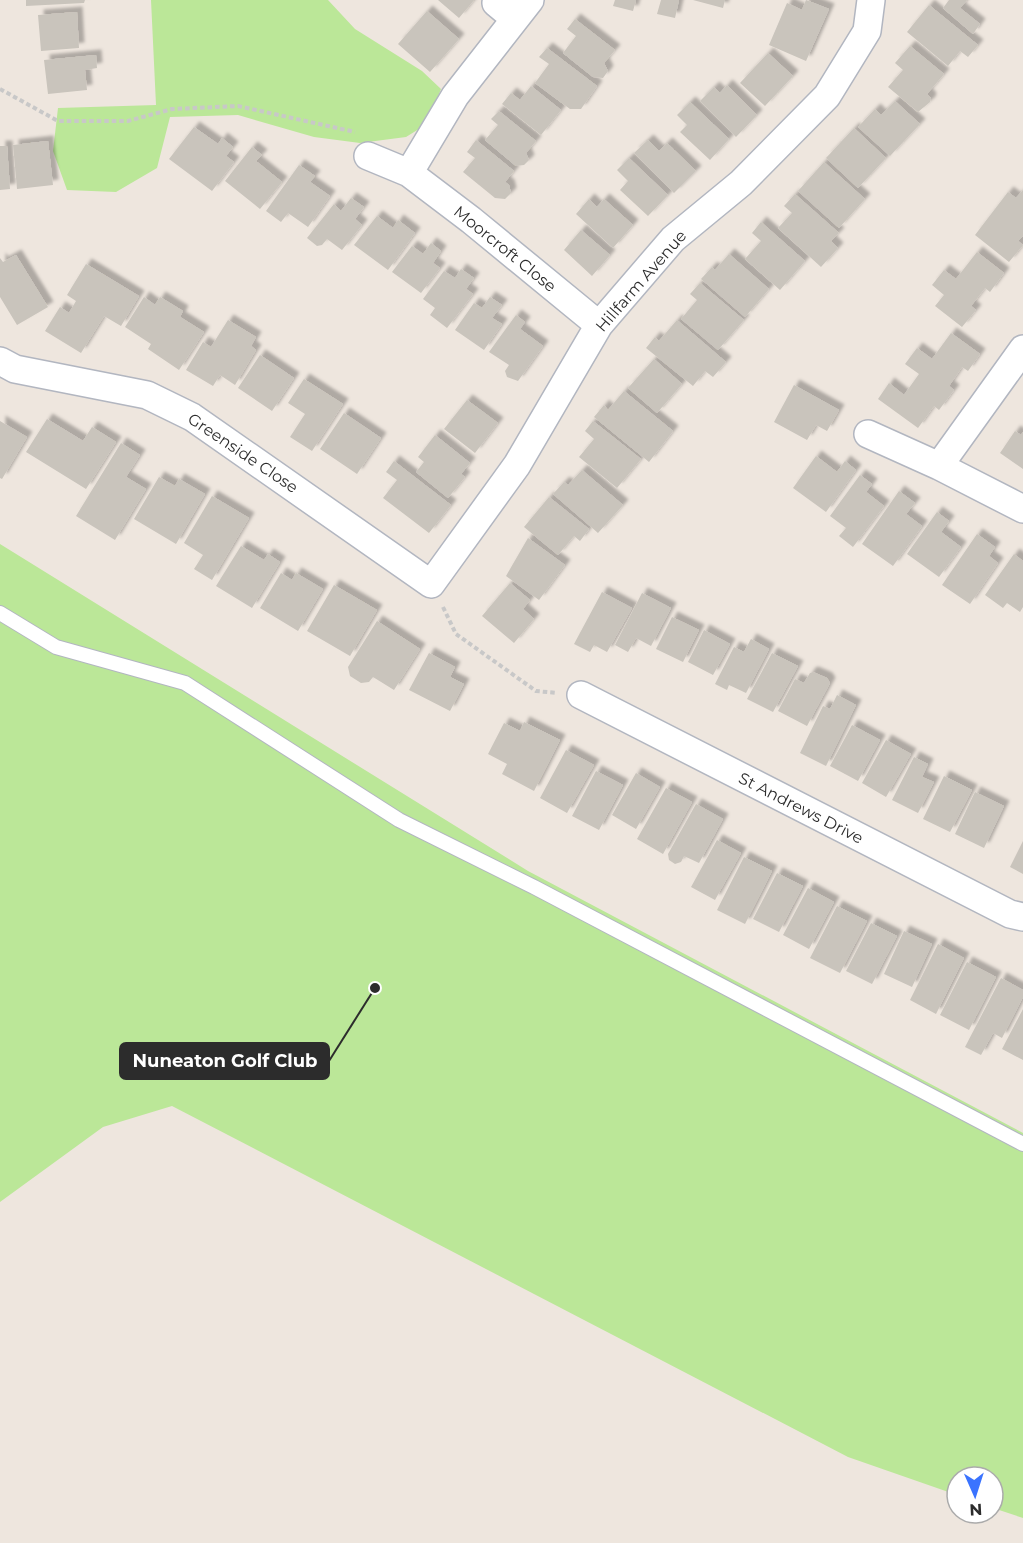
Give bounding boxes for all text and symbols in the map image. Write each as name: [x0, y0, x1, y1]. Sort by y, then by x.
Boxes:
street label: Moorcroft Close: [450, 202, 560, 296]
street label: Hillfarm Avenue: [592, 226, 690, 336]
street label: Greenside Close: [184, 409, 302, 497]
street label: St Andrews Drive: [736, 768, 866, 848]
callout: Nuneaton Golf Club: [120, 1043, 329, 1079]
text: Nuneaton Golf Club: [133, 1050, 317, 1072]
north arrow: [945, 1465, 1005, 1525]
text: N: [969, 1500, 983, 1519]

